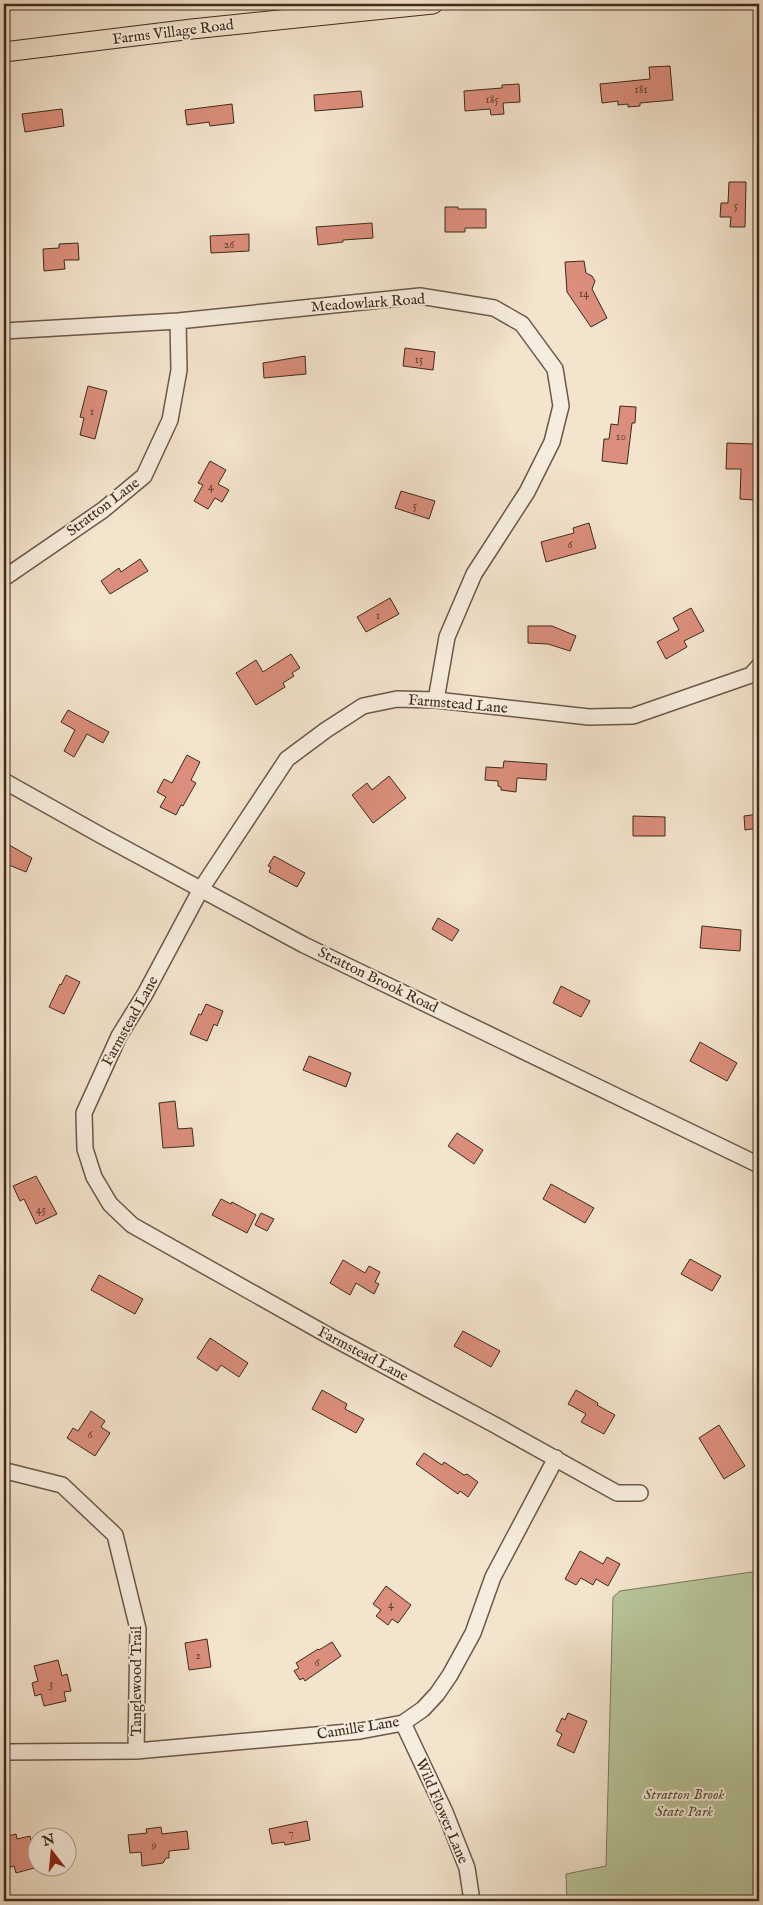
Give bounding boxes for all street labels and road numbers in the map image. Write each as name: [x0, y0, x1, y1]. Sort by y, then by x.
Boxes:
street label: Farms Village Road: [111, 15, 236, 49]
street label: Meadowlark Road: [310, 289, 427, 316]
street label: Stratton Lane: [63, 473, 143, 541]
street label: Farmstead Lane: [407, 690, 509, 718]
street label: Stratton Brook Road: [315, 943, 442, 1018]
street label: Farmstead Lane: [97, 973, 163, 1069]
street label: Farmstead Lane: [314, 1322, 412, 1386]
street label: Tanglewood Trail: [127, 1625, 146, 1736]
street label: Camille Lane: [315, 1712, 401, 1744]
street label: Wild Flower Lane: [411, 1755, 473, 1867]

